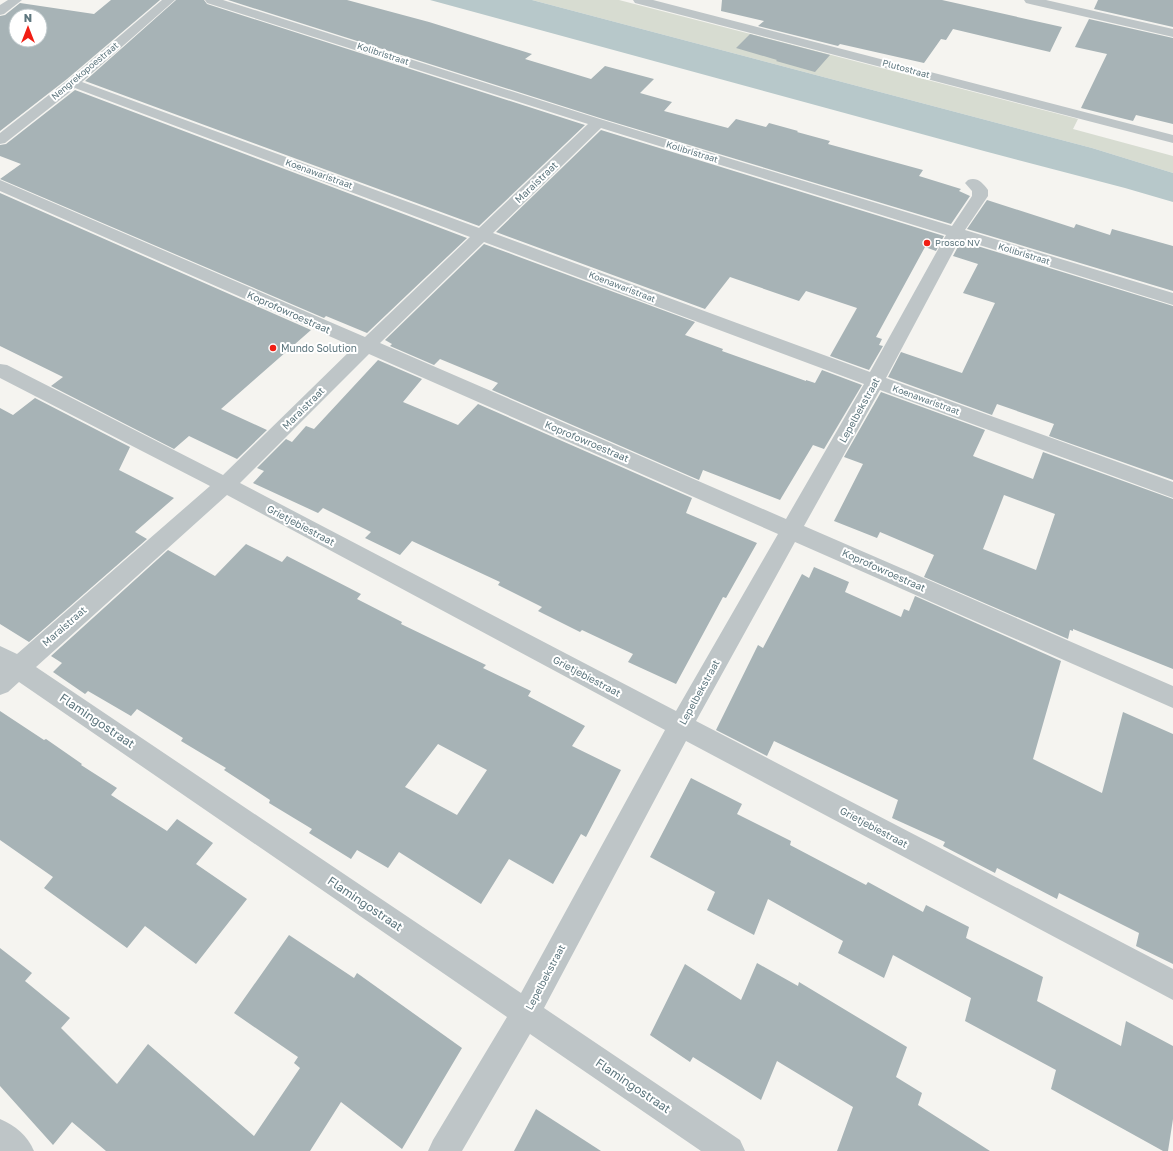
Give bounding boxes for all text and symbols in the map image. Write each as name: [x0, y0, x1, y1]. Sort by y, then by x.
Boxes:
north arrow: [8, 8, 48, 48]
text: N: [24, 11, 32, 24]
street label: Nengrekopoestraat: [49, 39, 121, 102]
street label: Kolibristraat: [356, 40, 411, 67]
street label: Plutostraat: [881, 57, 931, 80]
street label: Kolibristraat: [665, 138, 720, 165]
street label: Koenawaristraat: [284, 156, 355, 191]
street label: Maraistraat: [512, 159, 560, 205]
place label: Prosco NV: [935, 237, 980, 248]
marker: Prosco NV: [922, 238, 932, 248]
street label: Kolibristraat: [997, 240, 1052, 267]
street label: Koenawaristraat: [587, 269, 658, 304]
street label: Koprofowroestraat: [245, 288, 333, 336]
place label: Mundo Solution: [281, 342, 357, 354]
marker: Mundo Solution: [268, 343, 278, 353]
street label: Lepelbekstraat: [836, 375, 882, 445]
street label: Koenawaristraat: [891, 382, 962, 417]
street label: Maraistraat: [279, 384, 327, 432]
street label: Koprofowroestraat: [543, 418, 631, 464]
street label: Grietjebiestraat: [265, 502, 337, 548]
street label: Koprofowroestraat: [840, 546, 928, 594]
street label: Maraistraat: [39, 604, 89, 648]
street label: Grietjebiestraat: [551, 653, 623, 699]
street label: Lepelbekstraat: [676, 657, 722, 727]
street label: Flamingostraat: [57, 690, 138, 751]
street label: Grietjebiestraat: [838, 804, 910, 850]
street label: Flamingostraat: [325, 873, 406, 934]
street label: Lepelbekstraat: [523, 942, 567, 1012]
street label: Flamingostraat: [593, 1055, 674, 1116]

